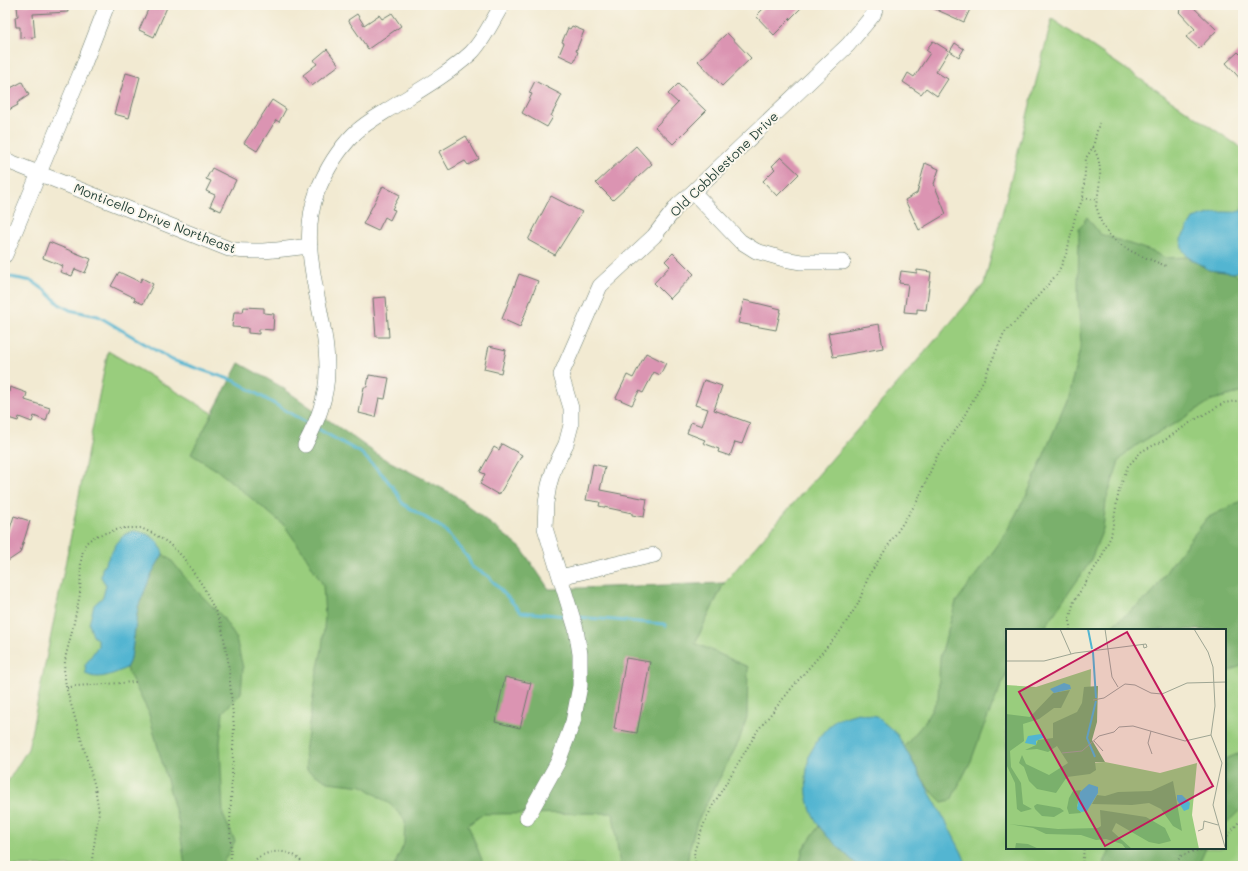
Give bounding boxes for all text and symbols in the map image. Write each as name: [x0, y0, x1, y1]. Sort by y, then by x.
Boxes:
street label: Old Cobblestone Drive: [666, 107, 781, 220]
street label: Monticello Drive Northeast: [72, 179, 239, 257]
inset map: [1006, 629, 1226, 849]

